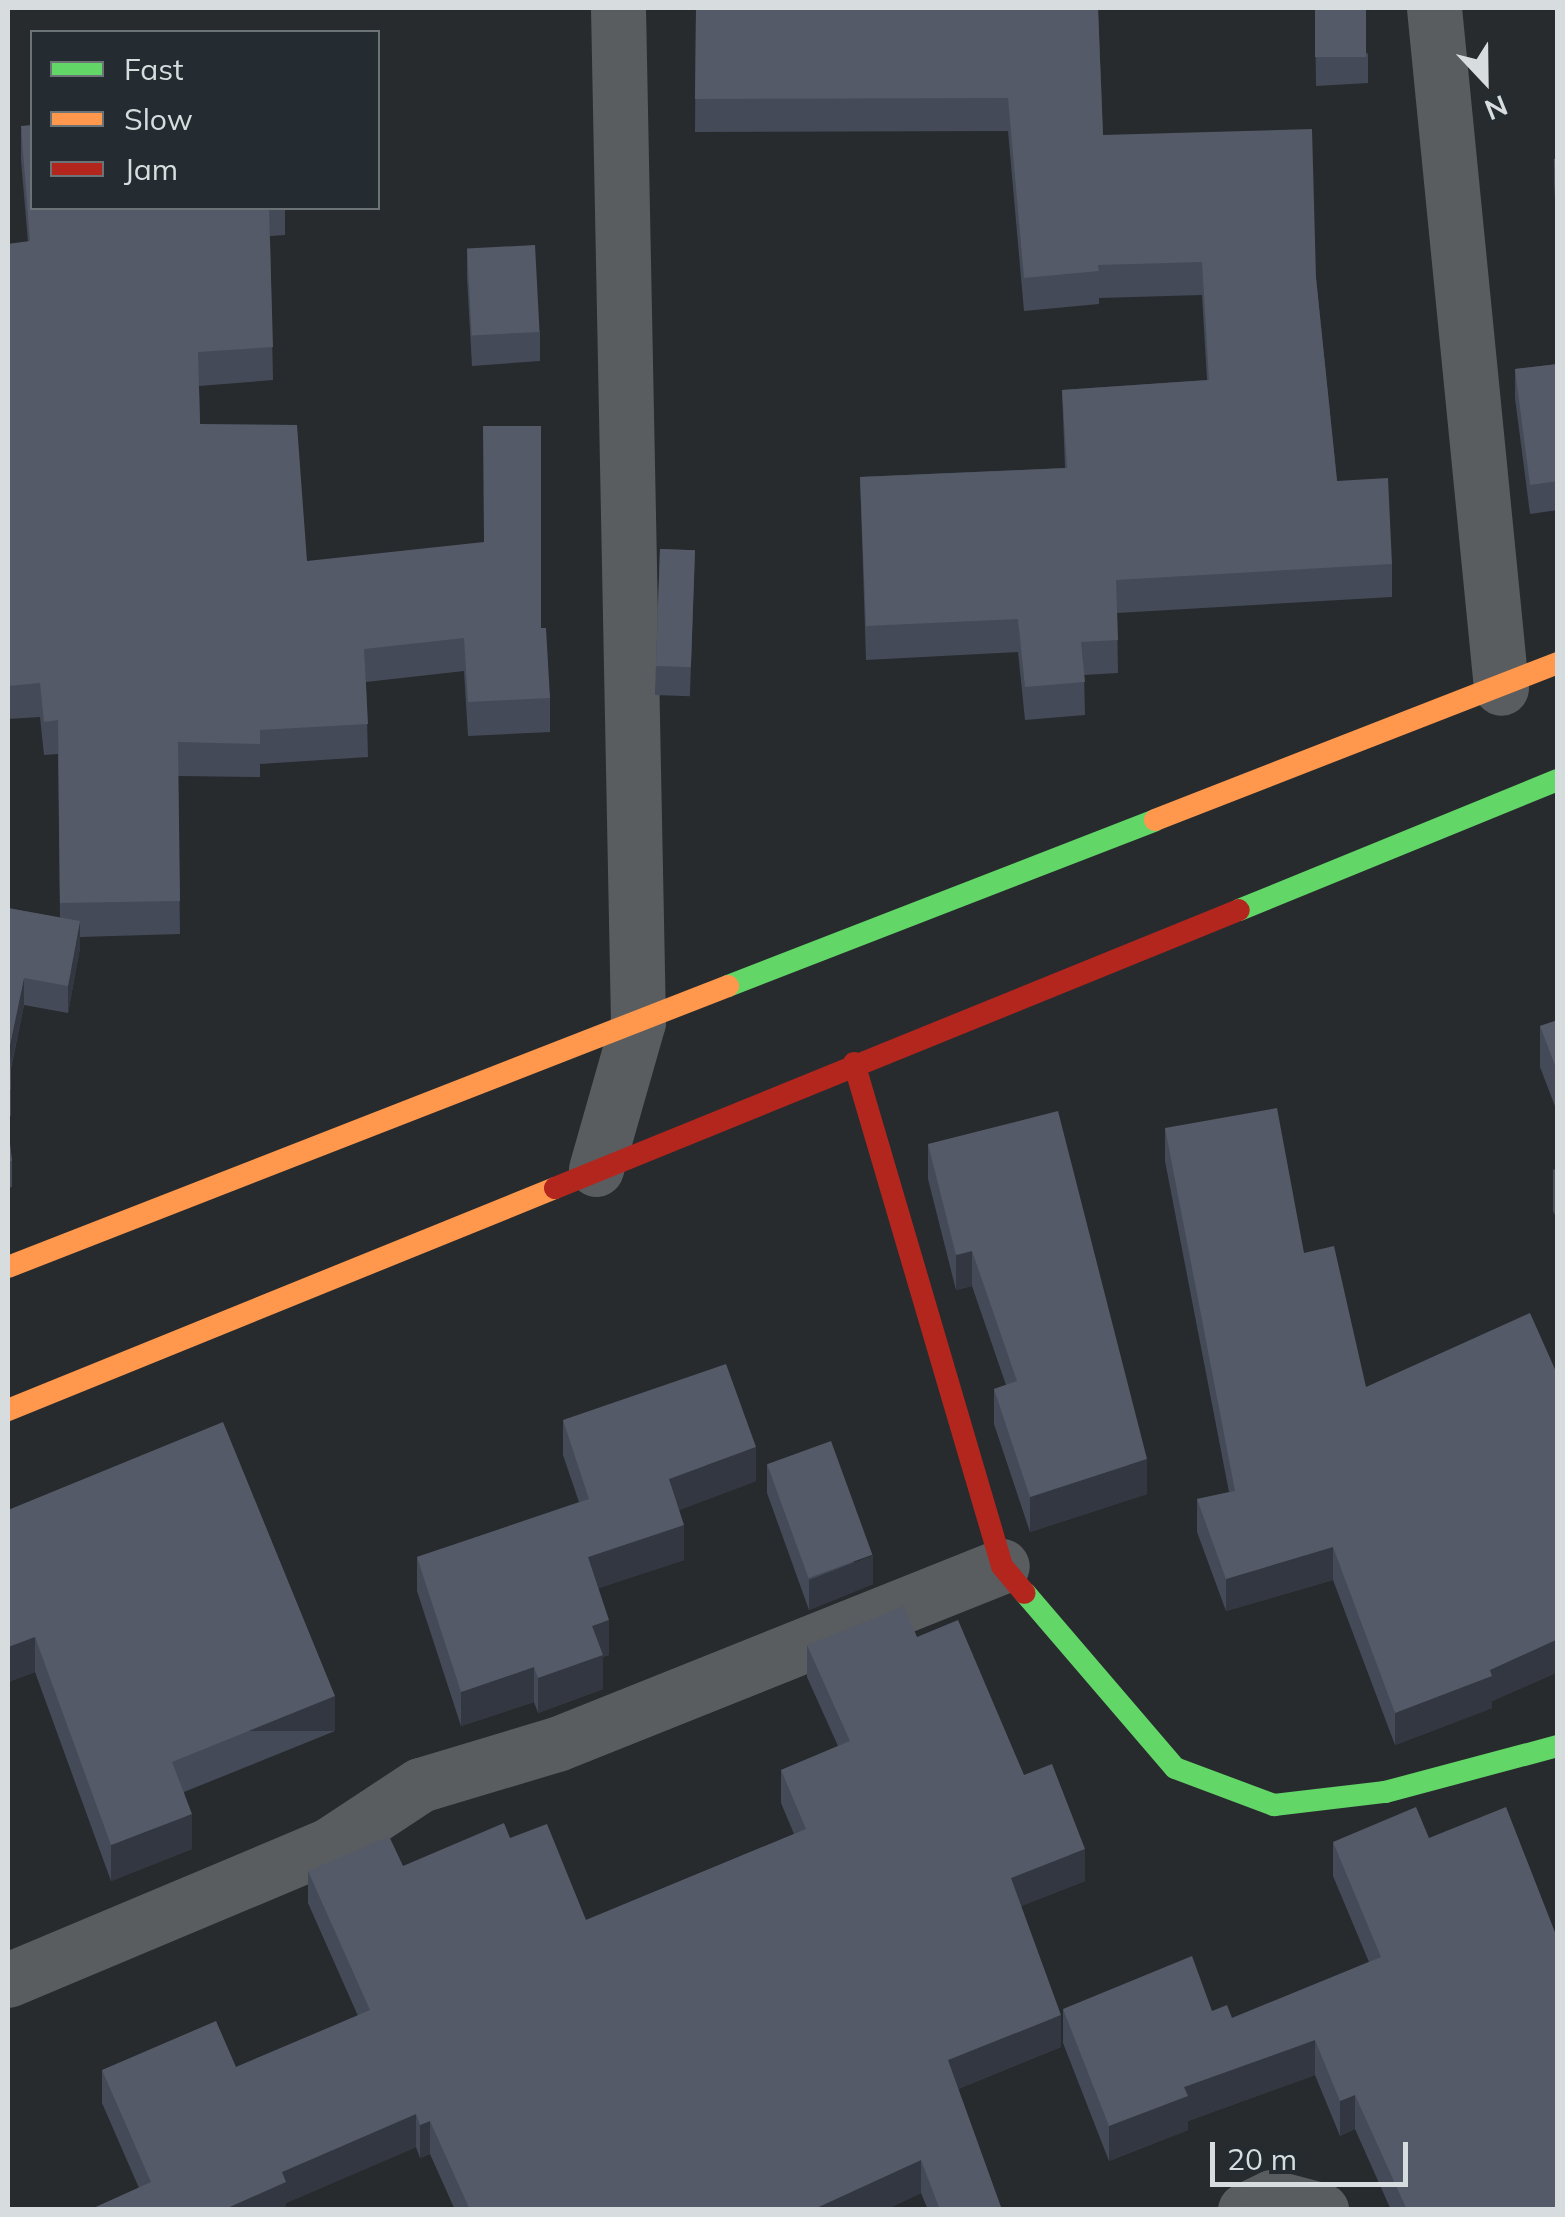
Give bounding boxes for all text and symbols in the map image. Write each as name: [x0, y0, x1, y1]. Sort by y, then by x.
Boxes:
legend: [30, 30, 380, 210]
north arrow: [1435, 30, 1535, 130]
text: Fast: [124, 50, 184, 88]
text: N: [1480, 88, 1513, 128]
text: Slow: [124, 100, 193, 138]
text: Jam: [124, 150, 178, 188]
scale bar: [1215, 2122, 1412, 2184]
text: 20 m: [1227, 2140, 1297, 2178]

